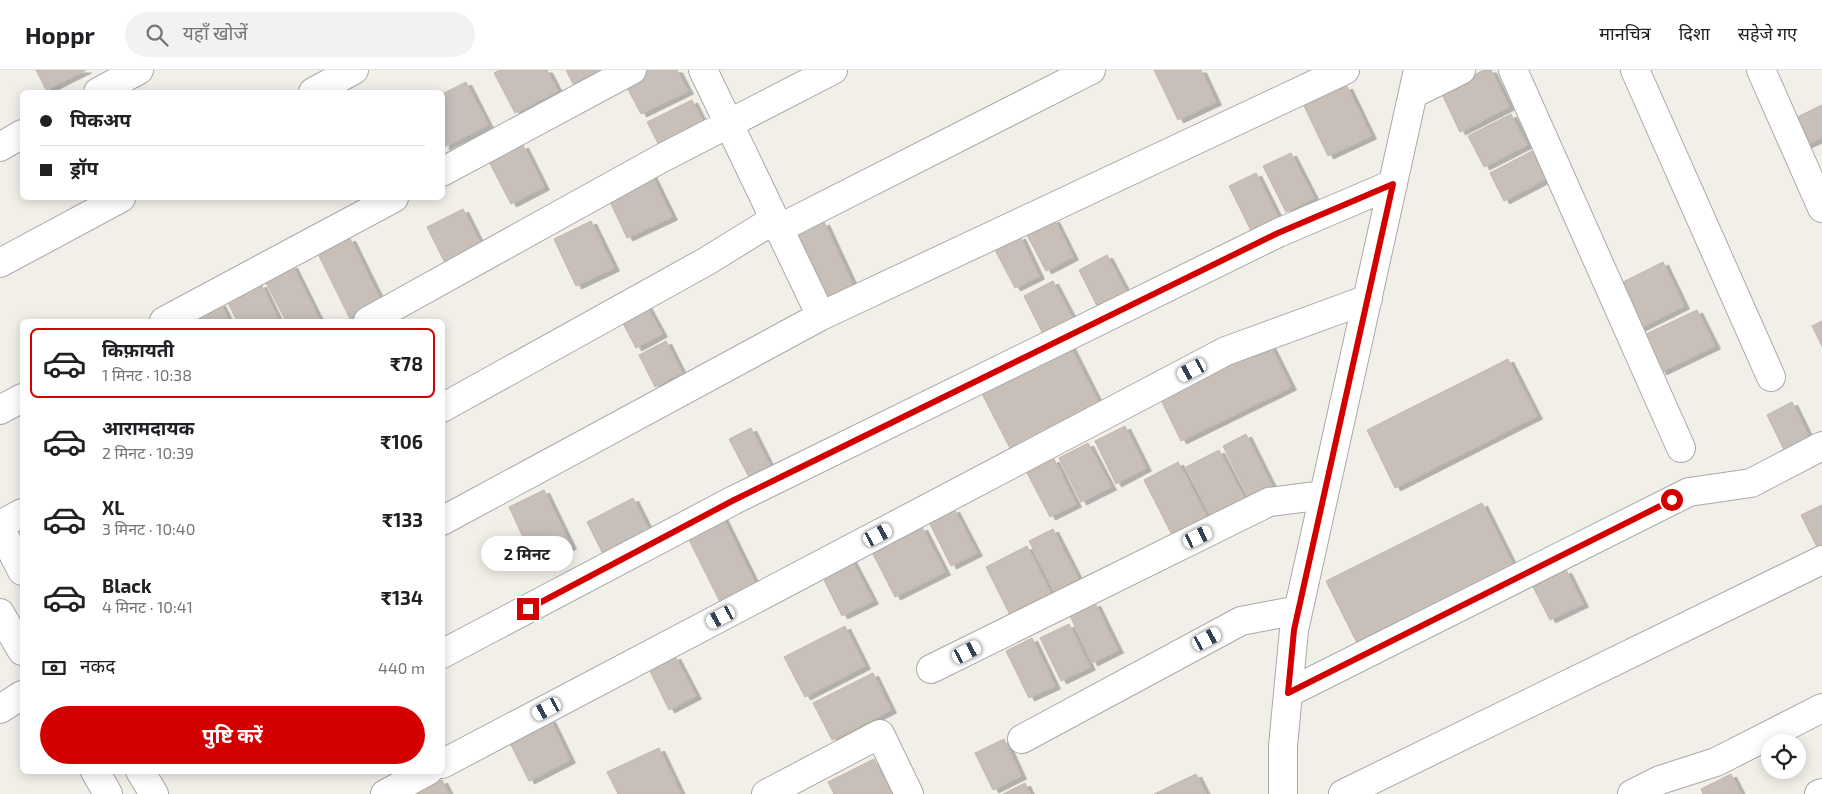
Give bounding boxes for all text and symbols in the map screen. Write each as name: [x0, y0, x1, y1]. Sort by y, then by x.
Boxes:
search box: [125, 12, 475, 57]
text: Hoppr: [25, 20, 95, 49]
icon: search: [143, 21, 171, 49]
text: यहाँ खोजें: [183, 21, 248, 44]
text: मानचित्र: [1599, 22, 1651, 44]
text: दिशा: [1679, 22, 1710, 44]
text: सहेजे गए: [1738, 22, 1797, 44]
text: पिकअप: [70, 108, 131, 131]
text: ड्रॉप: [70, 156, 98, 179]
text: किफ़ायती: [102, 338, 174, 361]
icon: car: [42, 341, 87, 386]
text: ₹78: [390, 352, 423, 375]
car: [1175, 356, 1208, 384]
text: 1 मिनट · 10:38: [102, 365, 192, 384]
text: आरामदायक: [102, 416, 194, 439]
icon: car: [42, 419, 87, 464]
text: ₹106: [380, 430, 423, 453]
text: 2 मिनट · 10:39: [102, 443, 194, 462]
route start: [1661, 489, 1683, 511]
text: XL: [102, 496, 124, 519]
icon: car: [42, 497, 87, 542]
text: ₹133: [382, 508, 423, 531]
text: 3 मिनट · 10:40: [102, 519, 195, 538]
car: [861, 521, 894, 549]
car: [1181, 524, 1214, 550]
callout: 2 मिनट: [482, 536, 574, 572]
text: 2 मिनट: [504, 544, 550, 563]
text: Black: [102, 574, 152, 597]
icon: car: [42, 575, 87, 620]
text: ₹134: [381, 586, 423, 609]
text: 4 मिनट · 10:41: [102, 597, 193, 616]
route end: [517, 598, 539, 620]
car: [704, 603, 737, 631]
car: [1190, 625, 1223, 653]
car: [950, 639, 983, 665]
icon: cash: [40, 654, 68, 682]
text: नकद: [80, 654, 115, 677]
text: 440 m: [378, 658, 425, 677]
car: [530, 695, 563, 723]
button: पुष्टि करें: [40, 706, 425, 764]
map controls: [1761, 734, 1806, 779]
button: locate: [1761, 734, 1806, 779]

